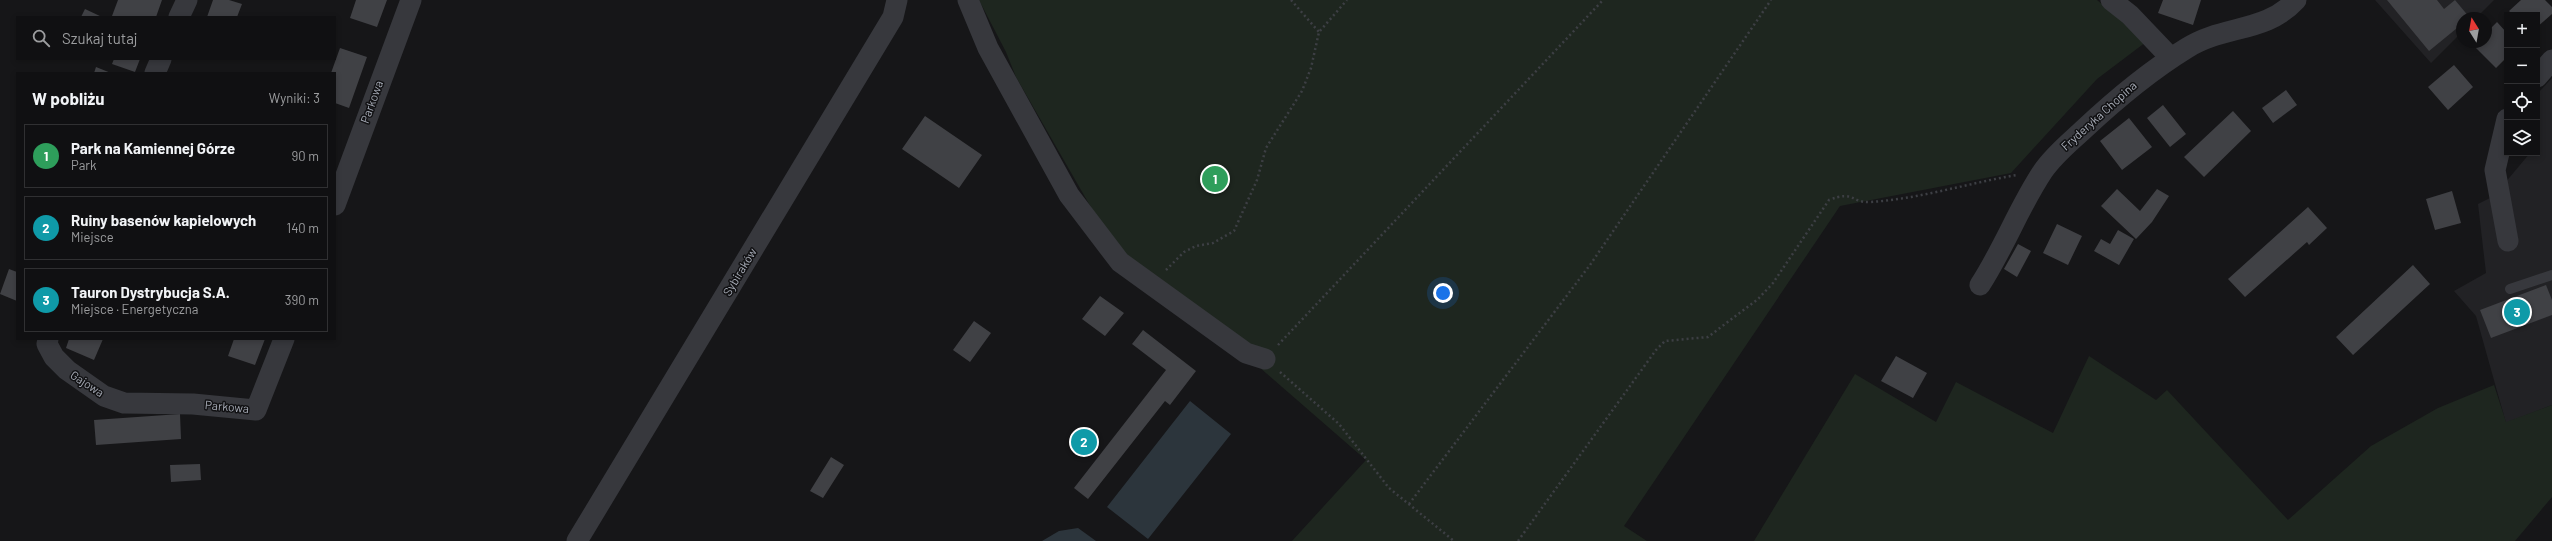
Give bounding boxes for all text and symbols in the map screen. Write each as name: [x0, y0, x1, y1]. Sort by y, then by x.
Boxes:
north arrow: [2456, 12, 2492, 48]
map controls: [2504, 12, 2540, 156]
button: +: [2504, 12, 2540, 48]
search box: [16, 16, 336, 60]
icon: search: [30, 27, 52, 49]
text: Szukaj tutaj: [62, 29, 138, 47]
button: −: [2504, 48, 2540, 84]
street label: Parkowa: [357, 78, 385, 125]
street label: Fryderyka Chopina: [2058, 78, 2139, 153]
button: locate: [2504, 84, 2540, 120]
text: W pobliżu: [32, 88, 105, 108]
text: Wyniki: 3: [269, 90, 320, 106]
button: layers: [2504, 120, 2540, 156]
text: Park na Kamiennej Górze: [71, 139, 235, 157]
text: 1: [44, 148, 48, 164]
text: 90 m: [292, 148, 319, 164]
text: Park: [71, 157, 97, 173]
pin: 1: [1202, 164, 1228, 194]
text: Ruiny basenów kapielowych: [71, 211, 256, 229]
text: 2: [42, 220, 50, 236]
text: 140 m: [287, 220, 319, 236]
text: Miejsce: [71, 229, 114, 245]
street label: Sybiraków: [719, 245, 759, 298]
text: Tauron Dystrybucja S.A.: [71, 283, 230, 301]
your location: [1433, 283, 1453, 303]
text: 3: [42, 292, 50, 308]
text: 390 m: [285, 292, 319, 308]
pin: 3: [2504, 297, 2530, 327]
text: Miejsce · Energetyczna: [71, 301, 198, 317]
street label: Gajowa: [68, 367, 107, 399]
street label: Parkowa: [204, 397, 250, 415]
pin: 2: [1071, 427, 1097, 457]

